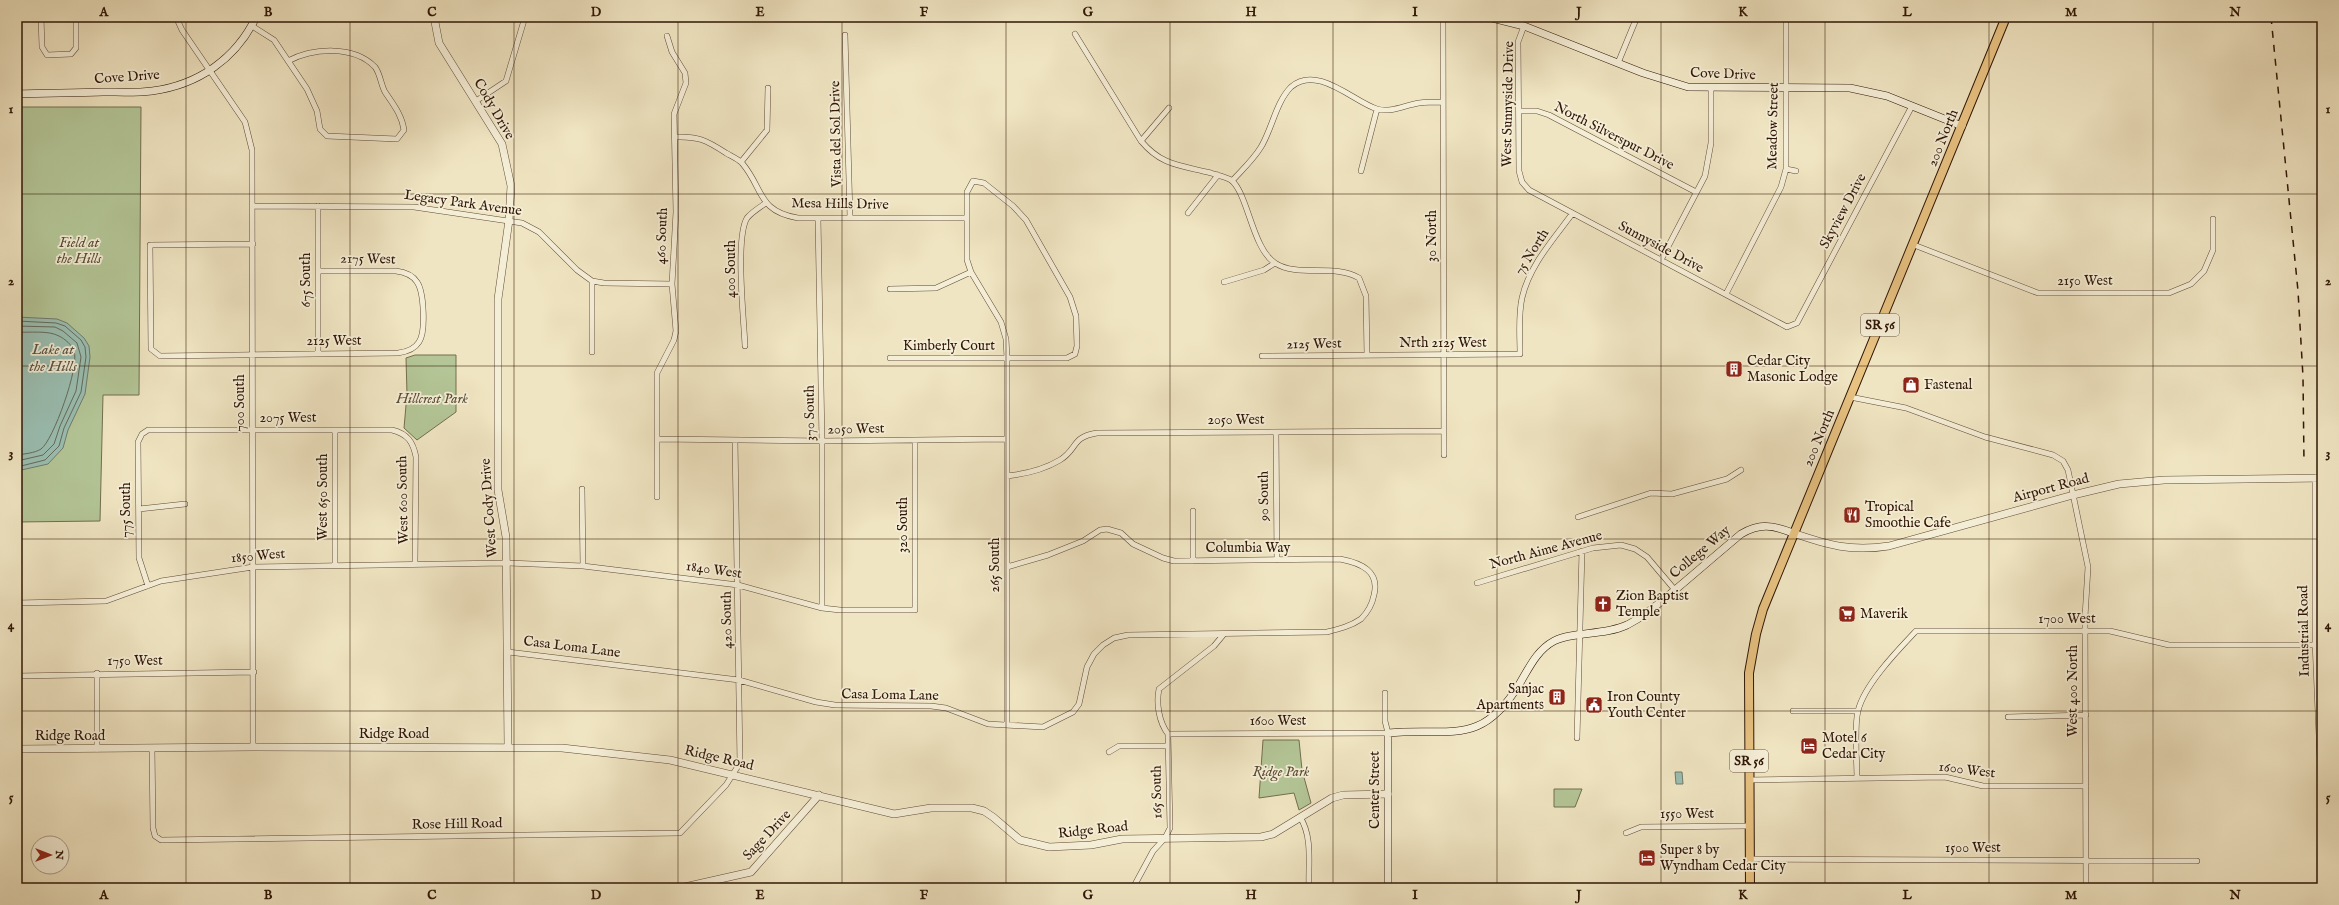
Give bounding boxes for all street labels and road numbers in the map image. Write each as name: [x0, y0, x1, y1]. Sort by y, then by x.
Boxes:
street label: West Sunnyside Drive: [1498, 40, 1518, 167]
street label: Cove Drive: [1690, 64, 1757, 84]
street label: Cove Drive: [94, 66, 161, 88]
street label: Cody Drive: [469, 75, 519, 143]
street label: Vista del Sol Drive: [826, 80, 846, 188]
street label: Meadow Street: [1763, 82, 1783, 170]
street label: North Silverspur Drive: [1551, 98, 1678, 174]
street label: 200 North: [1923, 106, 1963, 169]
street label: Skyview Drive: [1816, 170, 1871, 252]
street label: Legacy Park Avenue: [403, 186, 524, 220]
street label: Mesa Hills Drive: [791, 194, 889, 214]
street label: 460 South: [652, 207, 672, 265]
street label: 30 North: [1423, 210, 1441, 262]
street label: Sunnyside Drive: [1615, 217, 1707, 277]
street label: 75 North: [1511, 225, 1554, 279]
street label: 400 South: [722, 240, 740, 298]
street label: 2175 West: [340, 250, 396, 268]
street label: 675 South: [297, 252, 315, 307]
street label: 2150 West: [2057, 272, 2113, 290]
road number: SR 56: [1861, 314, 1899, 336]
street label: 2125 West: [306, 332, 362, 350]
street label: Nrth 2125 West: [1399, 334, 1487, 352]
street label: 2125 West: [1286, 335, 1342, 353]
street label: Kimberly Court: [903, 337, 995, 355]
street label: 700 South: [231, 374, 249, 432]
street label: 370 South: [801, 384, 819, 441]
street label: 200 North: [1799, 406, 1839, 469]
street label: 2075 West: [260, 409, 317, 427]
street label: 2050 West: [1207, 411, 1265, 429]
street label: 2050 West: [827, 419, 885, 438]
street label: West 650 South: [314, 453, 332, 540]
street label: West 600 South: [393, 455, 413, 545]
street label: West Cody Drive: [477, 457, 501, 558]
street label: Airport Road: [2010, 469, 2092, 507]
street label: 90 South: [1255, 470, 1273, 522]
street label: 775 South: [117, 482, 135, 538]
street label: 320 South: [894, 496, 912, 553]
street label: College Way: [1666, 521, 1734, 583]
street label: North Aime Avenue: [1488, 526, 1605, 574]
street label: 265 South: [986, 537, 1004, 592]
street label: Columbia Way: [1206, 539, 1291, 557]
street label: 1850 West: [230, 545, 286, 567]
street label: 1840 West: [685, 557, 743, 583]
street label: Industrial Road: [2294, 585, 2314, 677]
street label: 420 South: [717, 591, 737, 649]
street label: 1700 West: [2038, 610, 2096, 628]
street label: Casa Loma Lane: [523, 632, 622, 662]
street label: West 400 North: [2064, 644, 2082, 737]
street label: 1750 West: [107, 652, 163, 670]
street label: Casa Loma Lane: [841, 685, 939, 705]
street label: 1600 West: [1250, 712, 1307, 730]
street label: Ridge Road: [359, 725, 430, 743]
street label: Ridge Road: [35, 727, 106, 745]
street label: Ridge Road: [683, 741, 756, 775]
road number: SR 56: [1730, 750, 1768, 772]
street label: Center Street: [1366, 751, 1384, 829]
street label: 1600 West: [1938, 758, 1996, 782]
street label: 165 South: [1148, 765, 1166, 819]
street label: Sage Drive: [739, 805, 795, 864]
street label: 1550 West: [1660, 805, 1714, 823]
street label: Rose Hill Road: [412, 814, 503, 834]
street label: Ridge Road: [1057, 817, 1130, 843]
street label: 1500 West: [1945, 839, 2001, 857]

